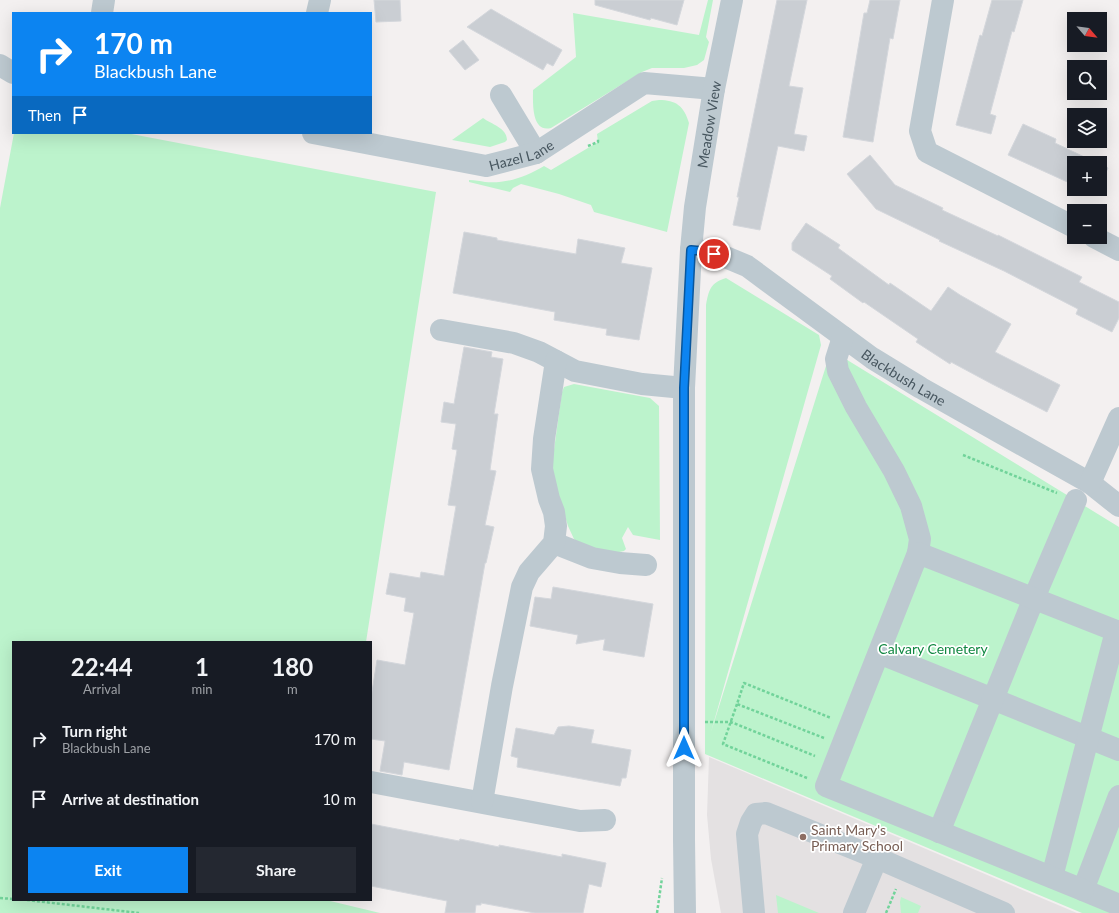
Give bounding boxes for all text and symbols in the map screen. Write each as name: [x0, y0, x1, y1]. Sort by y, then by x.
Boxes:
north arrow: [1067, 12, 1107, 52]
map controls: [1067, 12, 1107, 244]
text: 170 m: [94, 26, 173, 60]
icon: right: [28, 28, 80, 80]
text: Blackbush Lane: [94, 60, 217, 82]
button: search: [1067, 60, 1107, 100]
street label: Meadow View: [693, 79, 724, 169]
icon: arrive: [69, 104, 91, 126]
text: Then: [28, 106, 61, 124]
button: layers: [1067, 108, 1107, 148]
street label: Hazel Lane: [487, 136, 556, 173]
button: +: [1067, 156, 1107, 196]
button: −: [1067, 204, 1107, 244]
pin: [697, 237, 731, 271]
icon: arrive: [703, 243, 725, 265]
street label: Blackbush Lane: [858, 345, 949, 409]
park label: Calvary Cemetery: [878, 640, 988, 657]
text: 22:44: [71, 652, 133, 681]
text: 1: [195, 652, 209, 681]
text: 180: [271, 652, 313, 681]
text: Arrival: [83, 681, 120, 697]
text: min: [192, 681, 213, 697]
text: m: [287, 681, 298, 697]
text: Turn right: [62, 722, 127, 740]
position arrow: [663, 727, 705, 769]
icon: right: [28, 728, 50, 750]
text: 170 m: [314, 730, 356, 748]
text: Blackbush Lane: [62, 740, 151, 756]
icon: arrive: [28, 788, 50, 810]
text: Arrive at destination: [62, 790, 199, 808]
text: 10 m: [322, 790, 356, 808]
place label: Saint Mary's Primary School: [811, 821, 903, 854]
marker: Saint Mary's Primary School: [798, 832, 808, 842]
button: Exit: [28, 847, 188, 893]
button: Share: [196, 847, 356, 893]

